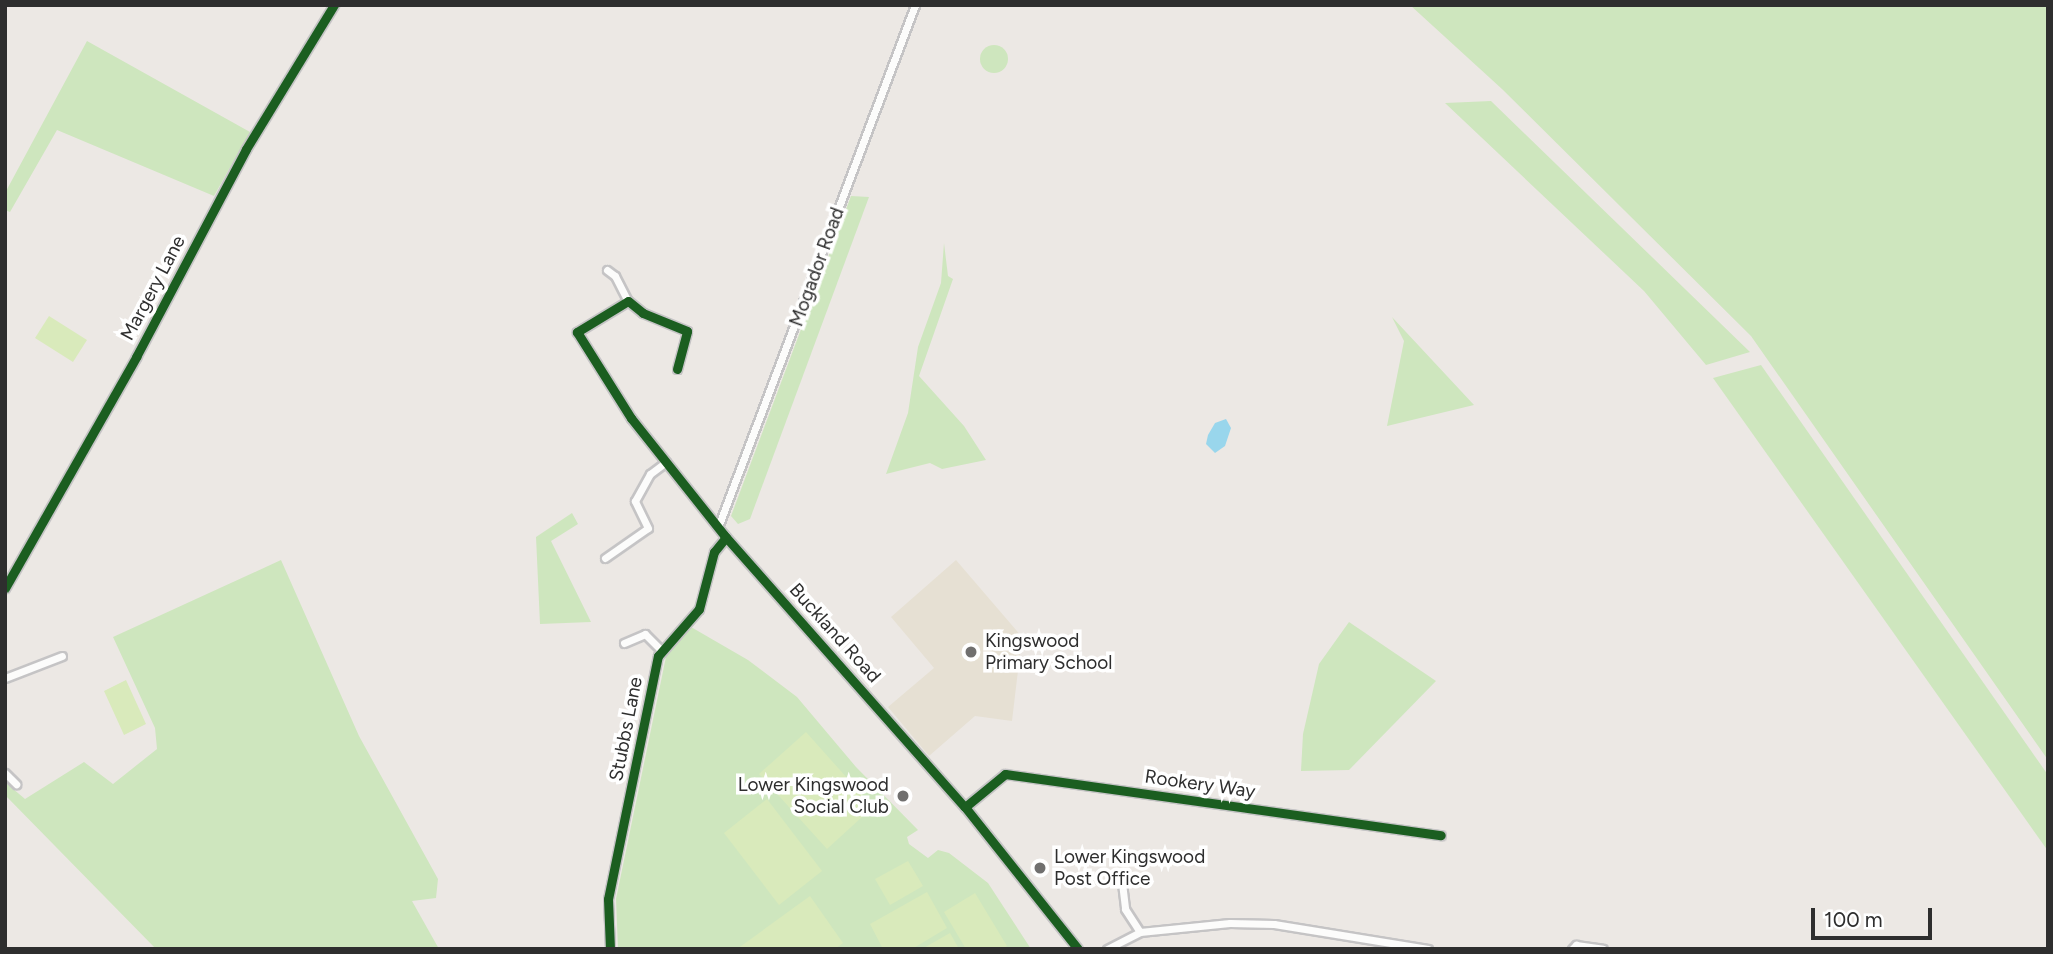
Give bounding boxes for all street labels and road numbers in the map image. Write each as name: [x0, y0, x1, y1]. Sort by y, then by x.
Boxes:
street label: Mogador Road: [785, 204, 849, 330]
street label: Margery Lane: [116, 232, 190, 344]
street label: Buckland Road: [784, 579, 886, 687]
street label: Stubbs Lane: [605, 675, 647, 783]
street label: Rookery Way: [1143, 765, 1257, 803]

